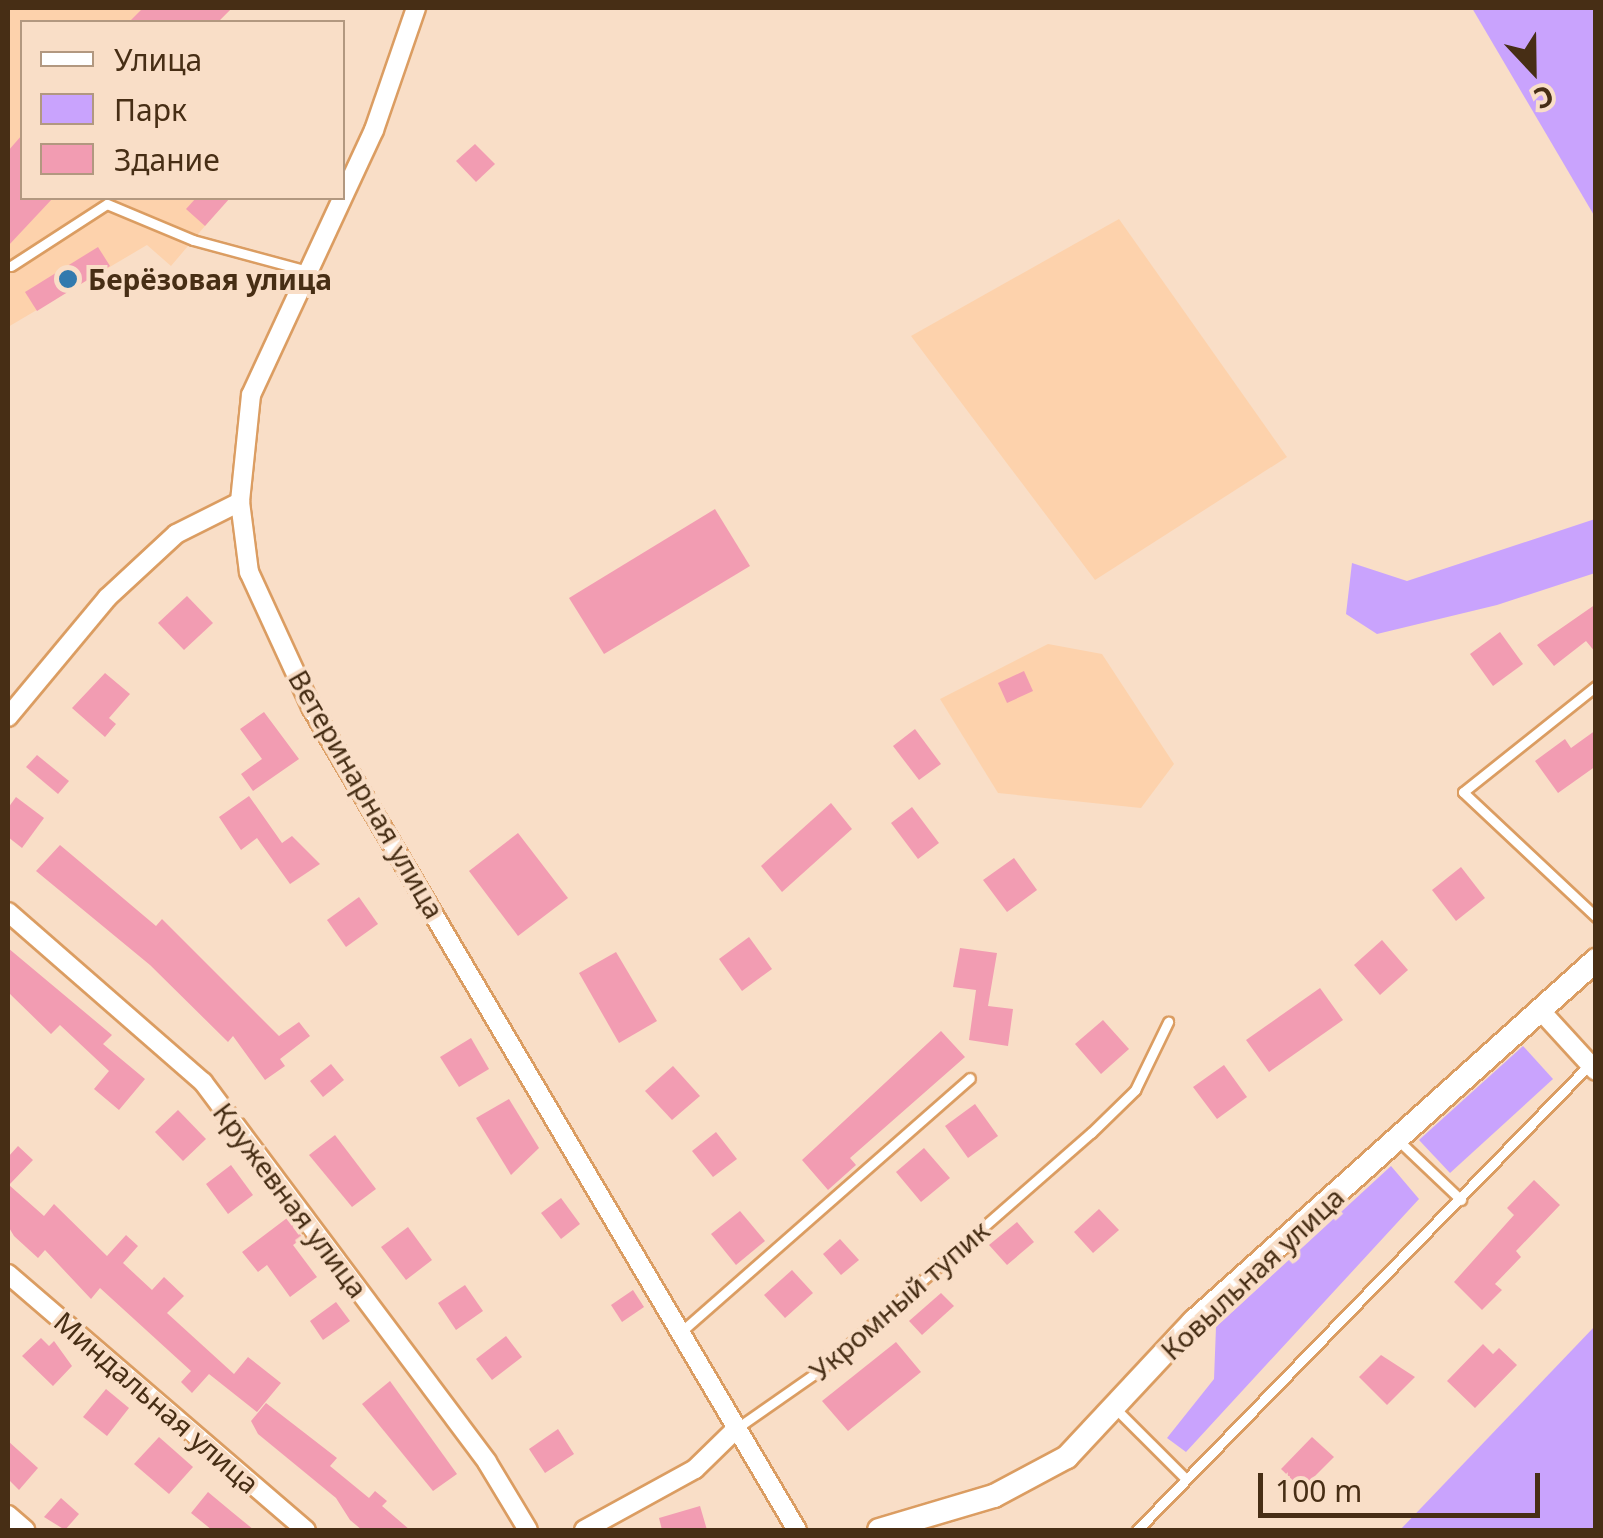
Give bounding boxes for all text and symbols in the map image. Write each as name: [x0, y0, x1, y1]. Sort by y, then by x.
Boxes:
legend: [20, 20, 345, 200]
north arrow: [1483, 20, 1583, 120]
text: Улица: [114, 39, 202, 80]
text: С: [1529, 77, 1560, 119]
text: Парк: [114, 89, 187, 130]
text: Здание: [114, 139, 220, 180]
place label: Берёзовая улица: [88, 262, 332, 296]
marker: Берёзовая улица: [57, 268, 79, 290]
street label: Ветеринарная улица: [282, 664, 452, 924]
street label: Кружевная улица: [207, 1096, 375, 1304]
street label: Ковыльная улица: [1154, 1180, 1350, 1366]
street label: Укромный тупик: [802, 1213, 996, 1387]
street label: Миндальная улица: [48, 1304, 266, 1500]
scale bar: [1263, 1453, 1546, 1515]
text: 100 m: [1275, 1470, 1362, 1511]

